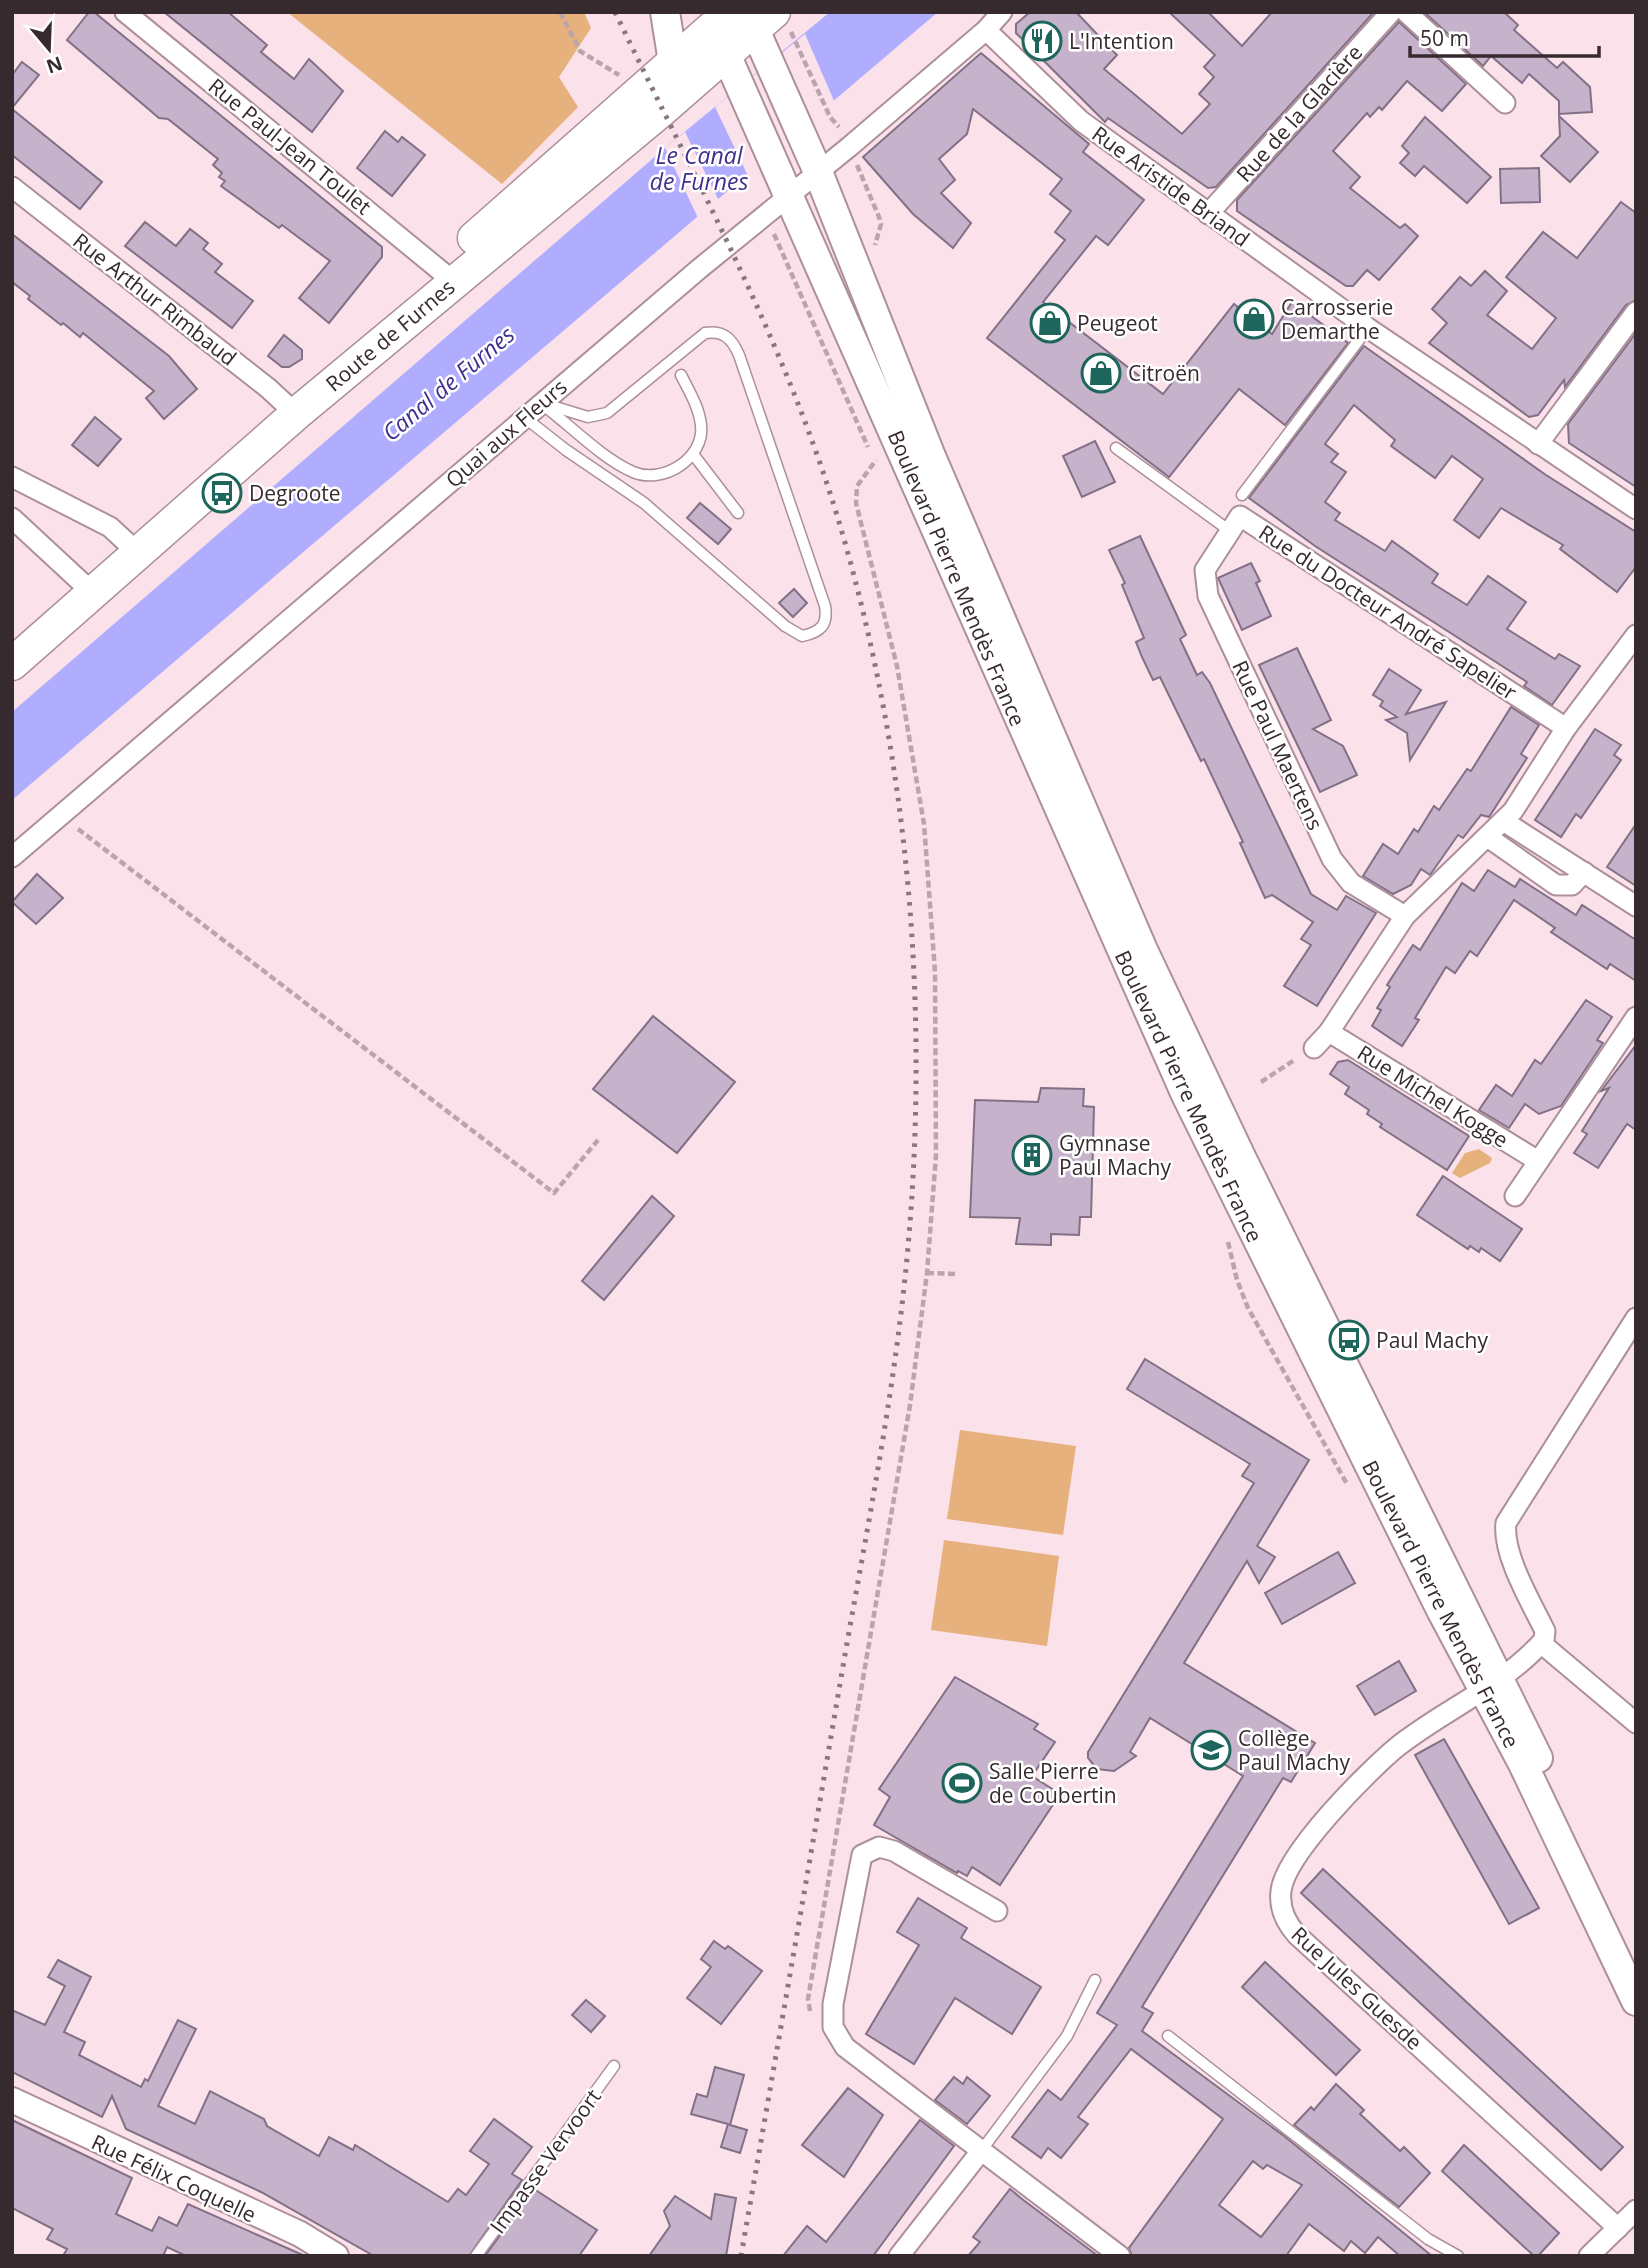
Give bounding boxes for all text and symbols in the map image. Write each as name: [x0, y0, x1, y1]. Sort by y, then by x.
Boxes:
north arrow: [14, 14, 84, 84]
scale bar: [1410, 14, 1599, 58]
restaurant icon: L'Intention: [1021, 20, 1063, 62]
text: 50 m: [1420, 24, 1469, 52]
place label: L'Intention: [1069, 27, 1174, 55]
street label: Rue de la Glacière: [1230, 38, 1368, 188]
text: N: [43, 50, 66, 80]
street label: Rue Paul-Jean Toulet: [203, 72, 377, 220]
street label: Rue Aristide Briand: [1087, 119, 1255, 253]
water label: Le Canal de Furnes: [650, 139, 748, 197]
street label: Rue Arthur Rimbaud: [68, 226, 242, 372]
street label: Route de Furnes: [320, 273, 460, 397]
place label: Carrosserie Demarthe: [1281, 293, 1393, 345]
shop icon: Carrosserie Demarthe: [1233, 298, 1275, 340]
shop icon: Peugeot: [1029, 302, 1071, 344]
place label: Peugeot: [1077, 309, 1158, 337]
water label: Canal de Furnes: [375, 318, 521, 448]
shop icon: Citroën: [1080, 352, 1122, 394]
place label: Citroën: [1128, 359, 1200, 387]
street label: Quai aux Fleurs: [439, 373, 573, 493]
street label: Boulevard Pierre Mendès France: [882, 426, 1032, 730]
bus stop icon: Degroote: [201, 472, 243, 514]
place label: Degroote: [249, 479, 341, 507]
street label: Rue du Docteur André Sapelier: [1254, 518, 1523, 706]
street label: Rue Paul Maertens: [1226, 656, 1330, 834]
street label: Boulevard Pierre Mendès France: [1109, 946, 1269, 1246]
street label: Rue Michel Kogge: [1352, 1038, 1514, 1154]
place label: Gymnase Paul Machy: [1059, 1129, 1171, 1181]
building icon: Gymnase Paul Machy: [1011, 1134, 1053, 1176]
bus stop icon: Paul Machy: [1328, 1319, 1370, 1361]
place label: Paul Machy: [1376, 1326, 1488, 1354]
street label: Boulevard Pierre Mendès France: [1356, 1456, 1526, 1752]
place label: Collège Paul Machy: [1238, 1724, 1350, 1776]
school or university icon: Collège Paul Machy: [1190, 1729, 1232, 1771]
place label: Salle Pierre de Coubertin: [989, 1757, 1117, 1809]
sports icon: Salle Pierre de Coubertin: [941, 1762, 983, 1804]
street label: Rue Jules Guesde: [1286, 1920, 1428, 2056]
street label: Impasse Vervoort: [483, 2083, 607, 2239]
street label: Rue Félix Coquelle: [87, 2128, 261, 2228]

